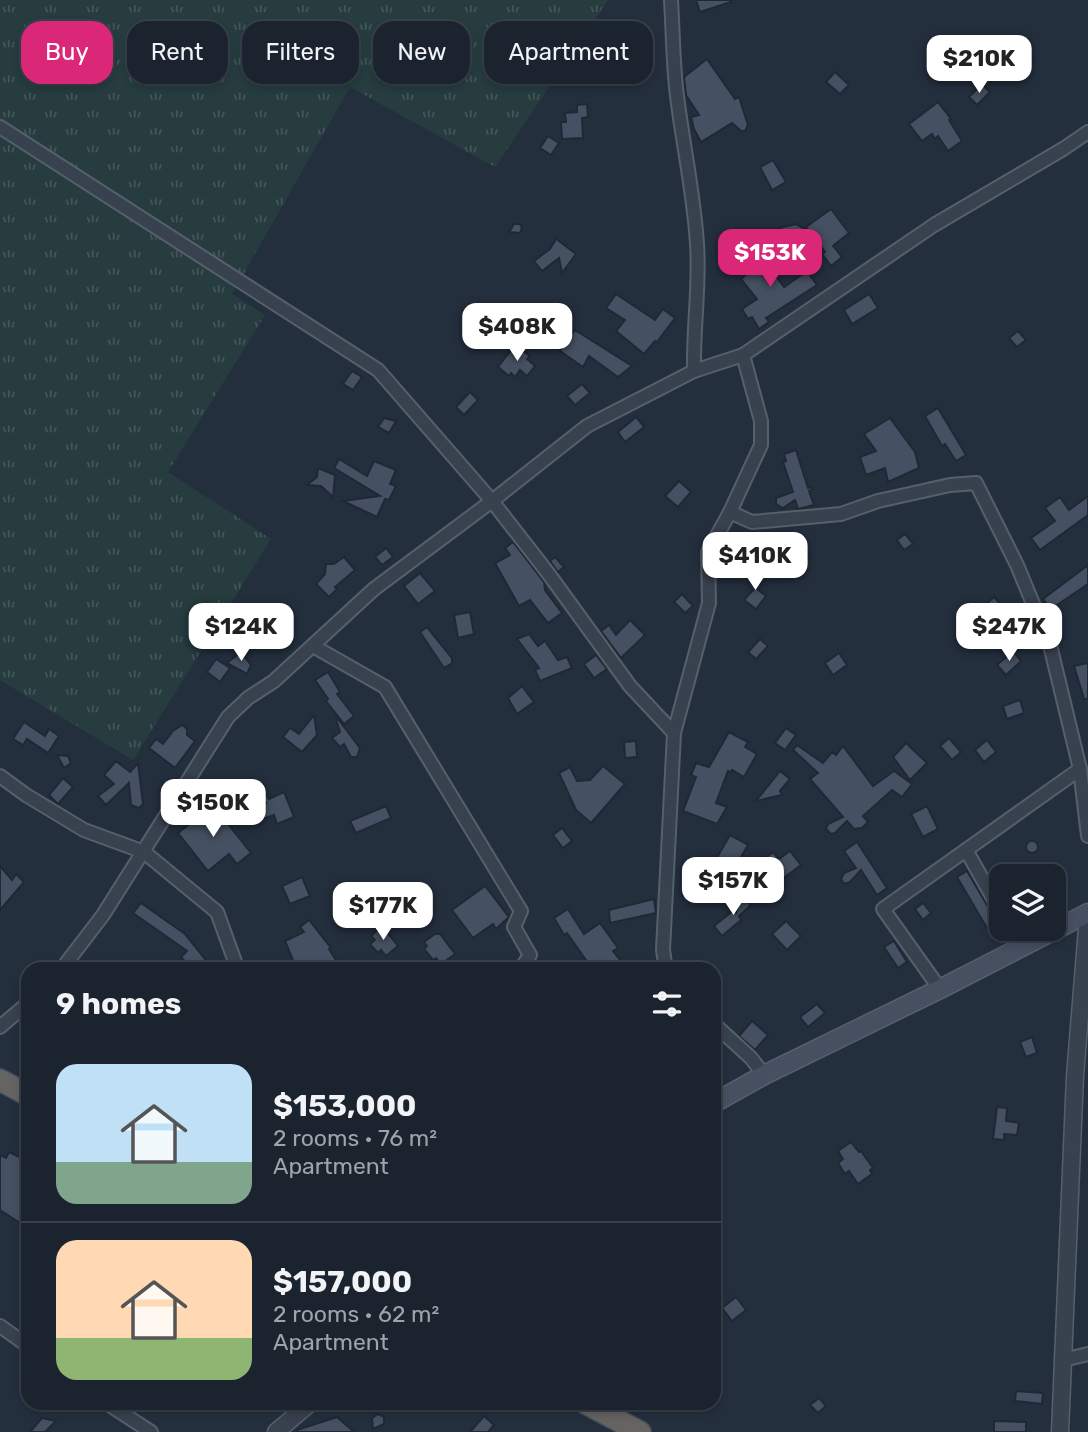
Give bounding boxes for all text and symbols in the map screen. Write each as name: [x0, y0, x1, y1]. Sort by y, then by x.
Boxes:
chip: Buy: [21, 21, 113, 84]
chip: Rent: [127, 21, 228, 84]
chip: Filters: [242, 21, 359, 84]
chip: New: [373, 21, 470, 84]
chip: Apartment: [484, 21, 653, 84]
pin: $210K: [930, 36, 1028, 95]
text: $210K: [943, 44, 1015, 72]
pin: $153K: [721, 230, 819, 289]
text: $153K: [734, 238, 806, 266]
pin: $408K: [468, 304, 566, 363]
text: $408K: [478, 312, 556, 340]
pin: $410K: [706, 532, 804, 592]
text: $410K: [719, 541, 791, 569]
pin: $124K: [192, 604, 290, 663]
pin: $247K: [960, 604, 1058, 663]
text: $124K: [205, 612, 277, 640]
text: $247K: [972, 612, 1046, 640]
pin: $150K: [164, 780, 262, 839]
text: $150K: [177, 788, 249, 816]
pin: $157K: [684, 858, 782, 917]
map controls: [989, 864, 1066, 941]
button: layers: [989, 864, 1066, 941]
text: $157K: [698, 866, 768, 894]
pin: $177K: [334, 883, 432, 942]
text: $177K: [349, 891, 417, 919]
icon: filters: [648, 985, 686, 1023]
text: 9 homes: [56, 986, 181, 1022]
text: $153,000: [273, 1088, 416, 1124]
icon: home: [112, 1092, 196, 1176]
text: 2 rooms · 76 m²: [273, 1124, 437, 1152]
text: Apartment: [273, 1152, 389, 1180]
text: $157,000: [273, 1264, 412, 1300]
icon: home: [112, 1268, 196, 1352]
text: 2 rooms · 62 m²: [273, 1300, 439, 1328]
text: Apartment: [273, 1328, 389, 1356]

